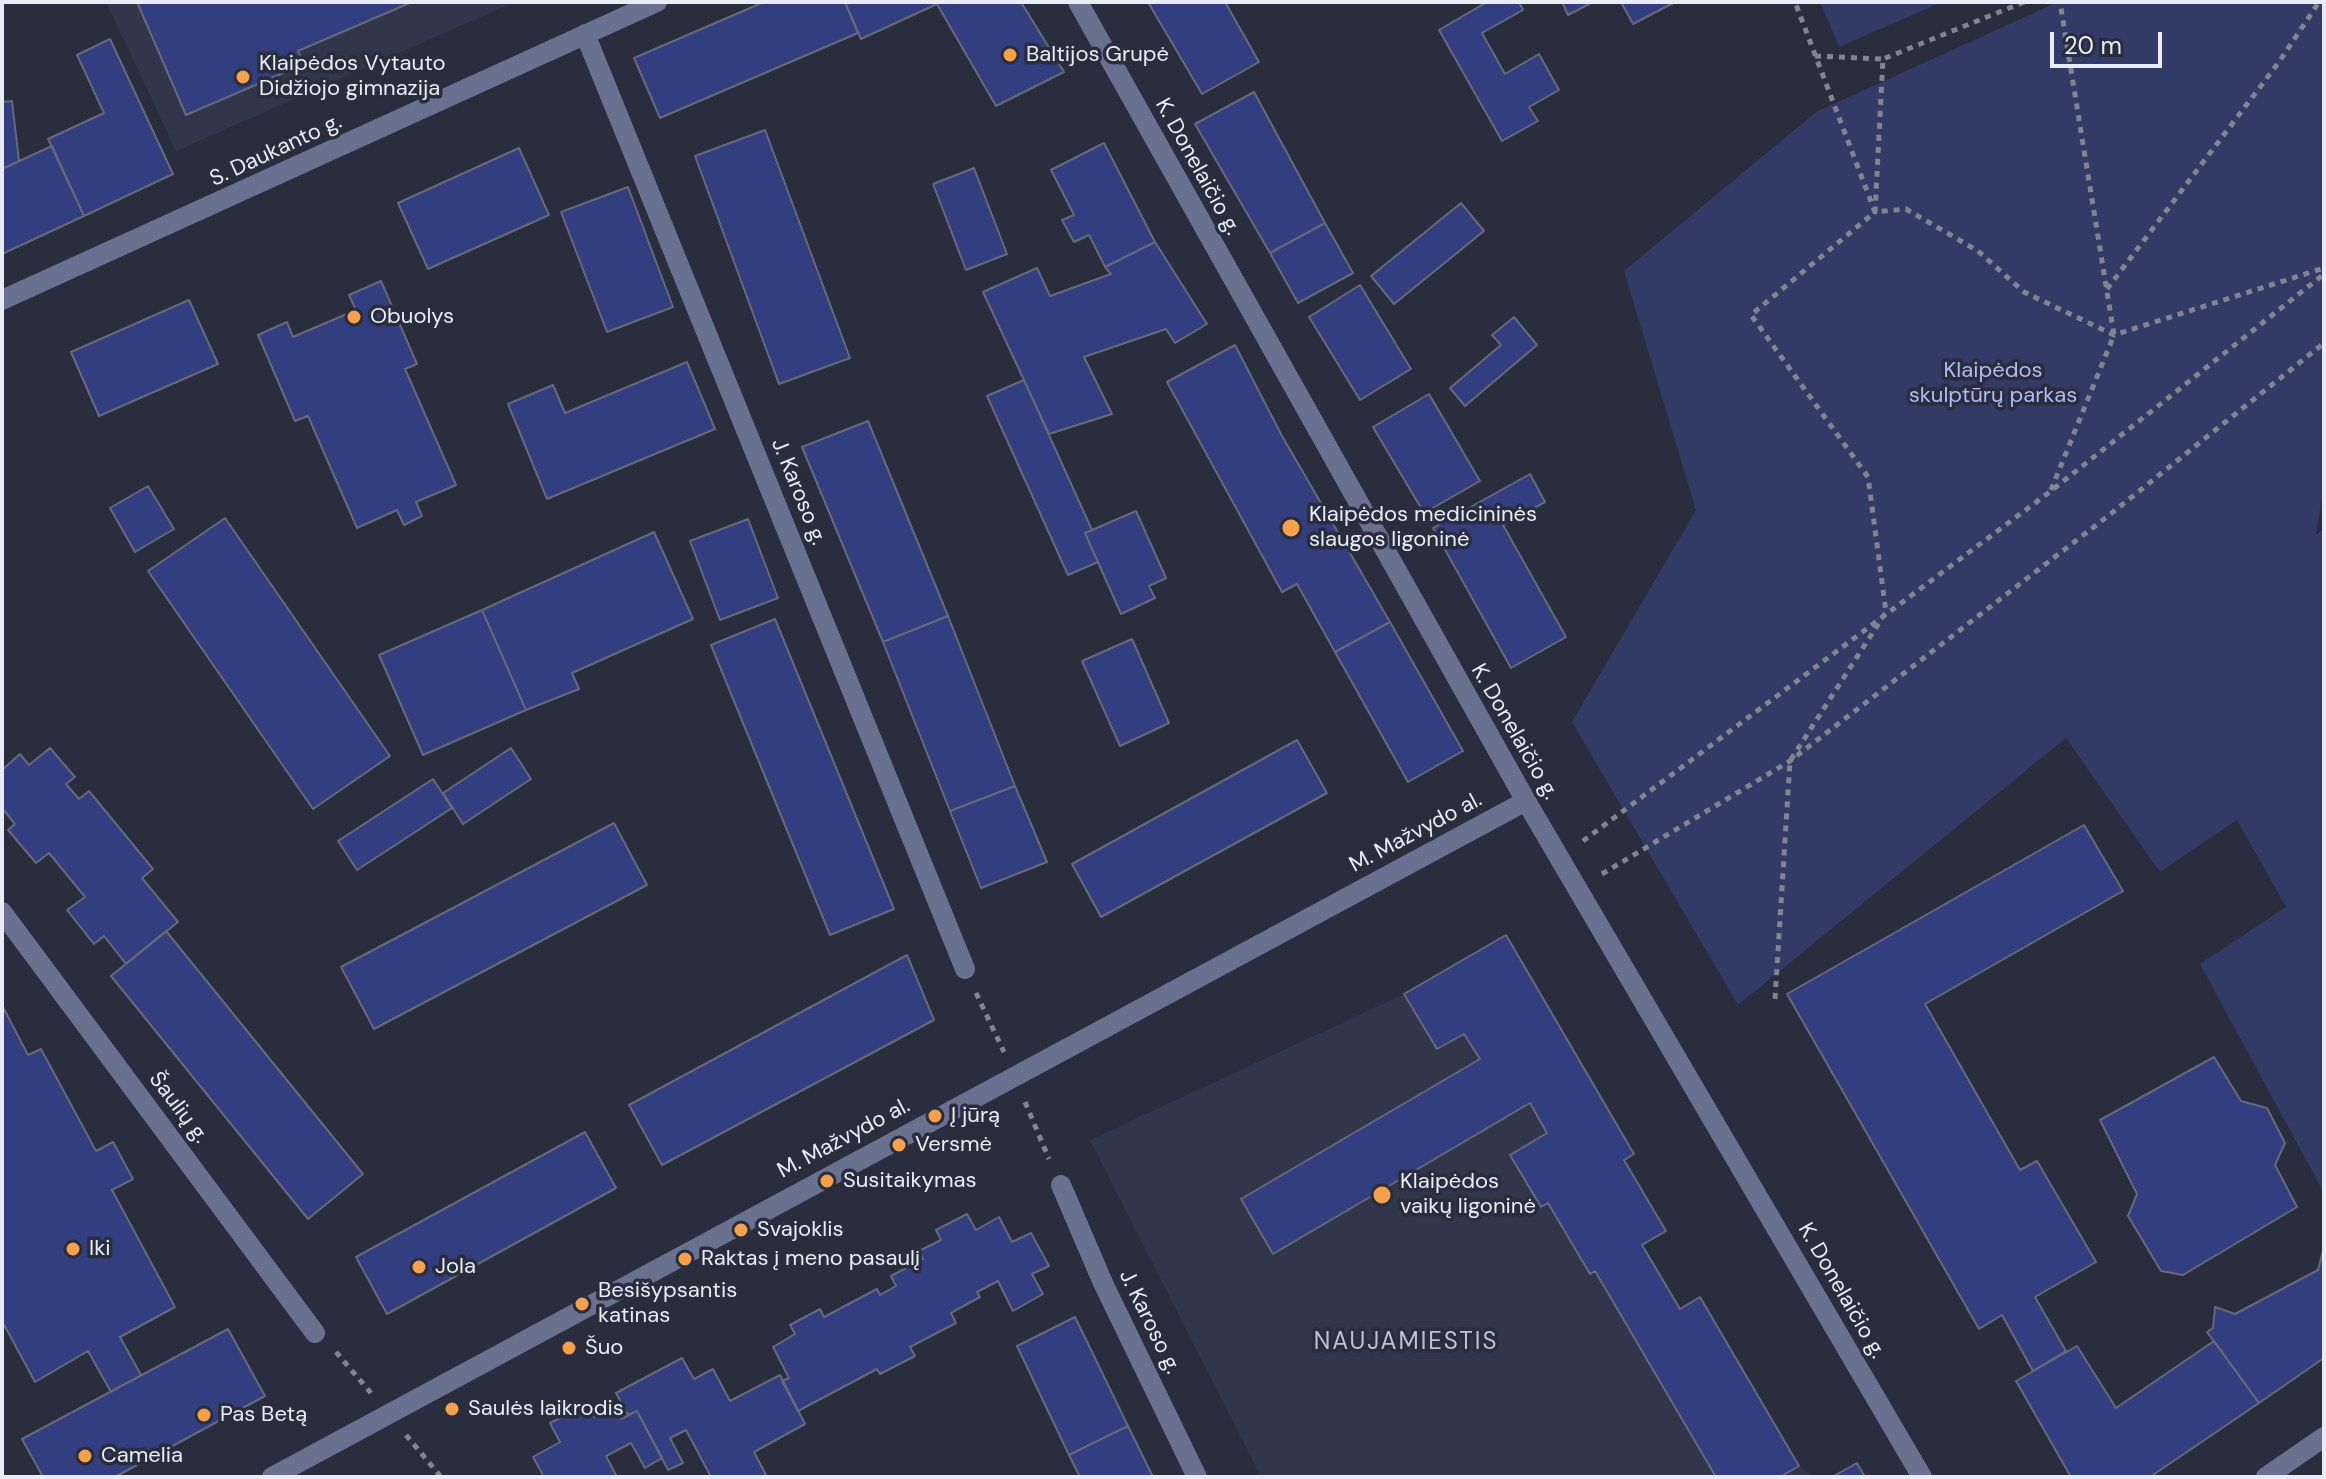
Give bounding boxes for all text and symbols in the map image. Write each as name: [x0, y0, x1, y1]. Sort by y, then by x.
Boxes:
scale bar: [2054, 16, 2166, 66]
text: 20 m: [2064, 30, 2122, 61]
place label: Baltijos Grupė: [1026, 42, 1169, 68]
marker: Baltijos Grupė: [1001, 46, 1019, 64]
place label: Klaipėdos Vytauto Didžiojo gimnazija: [259, 51, 446, 102]
marker: Klaipėdos Vytauto Didžiojo gimnazija: [234, 68, 252, 86]
street label: K. Donelaičio g.: [1149, 94, 1245, 240]
street label: S. Daukanto g.: [206, 109, 346, 193]
place label: Obuolys: [370, 304, 454, 330]
marker: Obuolys: [345, 308, 363, 326]
park label: Klaipėdos skulptūrų parkas: [1909, 358, 2077, 410]
street label: J. Karoso g.: [765, 435, 831, 549]
place label: Klaipėdos medicininės slaugos ligoninė: [1309, 502, 1537, 554]
marker: Klaipėdos medicininės slaugos ligoninė: [1280, 517, 1302, 539]
street label: K. Donelaičio g.: [1465, 660, 1563, 804]
street label: M. Mažvydo al.: [1345, 787, 1487, 879]
street label: Šaulių g.: [143, 1067, 213, 1149]
street label: M. Mažvydo al.: [773, 1093, 915, 1185]
place label: Į jūrą: [951, 1103, 1000, 1129]
marker: Į jūrą: [926, 1107, 944, 1125]
place label: Versmė: [915, 1132, 992, 1158]
marker: Versmė: [890, 1136, 908, 1154]
place label: Susitaikymas: [843, 1168, 976, 1194]
place label: Klaipėdos vaikų ligoninė: [1400, 1169, 1536, 1220]
marker: Susitaikymas: [818, 1172, 836, 1190]
marker: Klaipėdos vaikų ligoninė: [1371, 1184, 1393, 1206]
place label: Svajoklis: [757, 1217, 843, 1243]
street label: K. Donelaičio g.: [1792, 1219, 1890, 1363]
marker: Svajoklis: [732, 1221, 750, 1239]
place label: Iki: [89, 1236, 111, 1262]
marker: Iki: [64, 1240, 82, 1258]
place label: Raktas į meno pasaulį: [701, 1246, 920, 1272]
marker: Raktas į meno pasaulį: [676, 1250, 694, 1268]
place label: Jola: [435, 1254, 476, 1280]
marker: Jola: [410, 1258, 428, 1276]
street label: J. Karoso g.: [1112, 1266, 1186, 1378]
place label: Besišypsantis katinas: [598, 1278, 737, 1330]
marker: Besišypsantis katinas: [573, 1295, 591, 1313]
district label: NAUJAMIESTIS: [1314, 1329, 1498, 1357]
place label: Šuo: [585, 1335, 623, 1361]
marker: Šuo: [560, 1339, 578, 1357]
place label: Saulės laikrodis: [468, 1396, 624, 1422]
marker: Saulės laikrodis: [443, 1400, 461, 1418]
place label: Pas Betą: [220, 1402, 307, 1428]
marker: Pas Betą: [195, 1406, 213, 1424]
place label: Camelia: [101, 1443, 183, 1469]
marker: Camelia: [76, 1447, 94, 1465]

